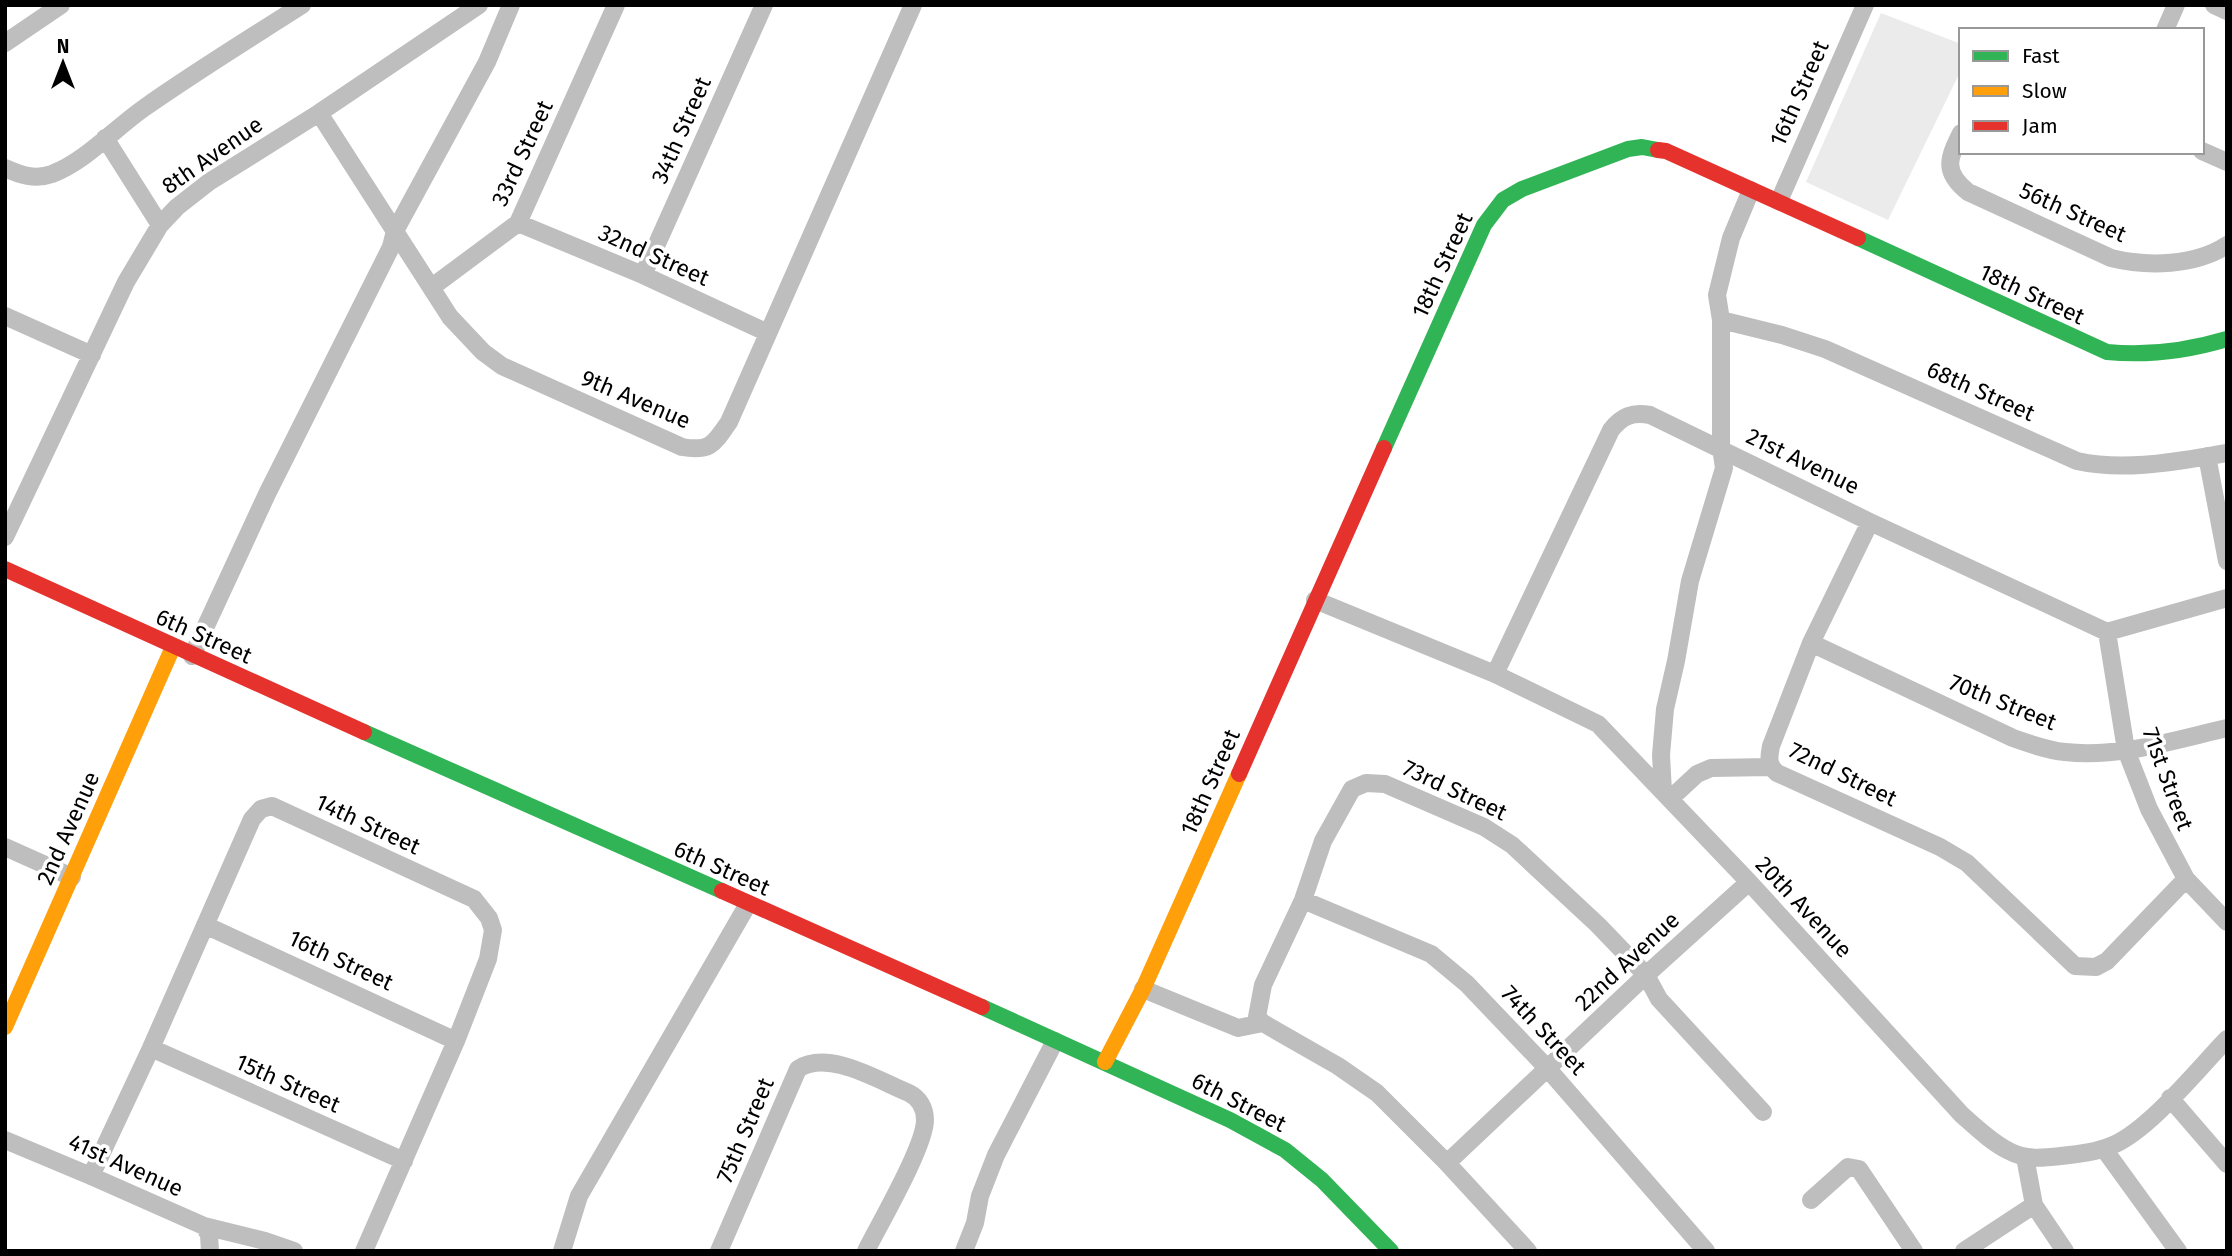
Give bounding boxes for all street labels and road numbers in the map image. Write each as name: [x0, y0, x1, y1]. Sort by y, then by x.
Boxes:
street label: 16th Street: [1763, 35, 1835, 150]
street label: 34th Street: [645, 72, 717, 188]
street label: 33rd Street: [485, 95, 559, 210]
street label: 8th Avenue: [156, 110, 268, 200]
street label: 56th Street: [2015, 176, 2131, 248]
street label: 18th Street: [1405, 207, 1479, 322]
street label: 32nd Street: [594, 218, 714, 292]
street label: 18th Street: [1975, 257, 2090, 331]
street label: 68th Street: [1923, 355, 2040, 428]
street label: 9th Avenue: [577, 363, 695, 435]
street label: 21st Avenue: [1742, 422, 1864, 500]
street label: 6th Street: [151, 602, 257, 670]
street label: 70th Street: [1945, 668, 2061, 736]
street label: 18th Street: [1174, 724, 1246, 839]
street label: 71st Street: [2136, 724, 2200, 835]
street label: 72nd Street: [1784, 736, 1902, 813]
street label: 73rd Street: [1398, 754, 1512, 827]
street label: 2nd Avenue: [31, 767, 105, 889]
street label: 14th Street: [311, 788, 426, 861]
street label: 6th Street: [669, 834, 775, 902]
street label: 20th Avenue: [1750, 850, 1858, 964]
street label: 22nd Avenue: [1569, 906, 1685, 1016]
street label: 16th Street: [284, 924, 399, 997]
street label: 74th Street: [1496, 980, 1593, 1081]
street label: 15th Street: [231, 1048, 345, 1119]
street label: 6th Street: [1187, 1066, 1292, 1138]
street label: 75th Street: [710, 1073, 780, 1187]
street label: 41st Avenue: [64, 1127, 188, 1203]

